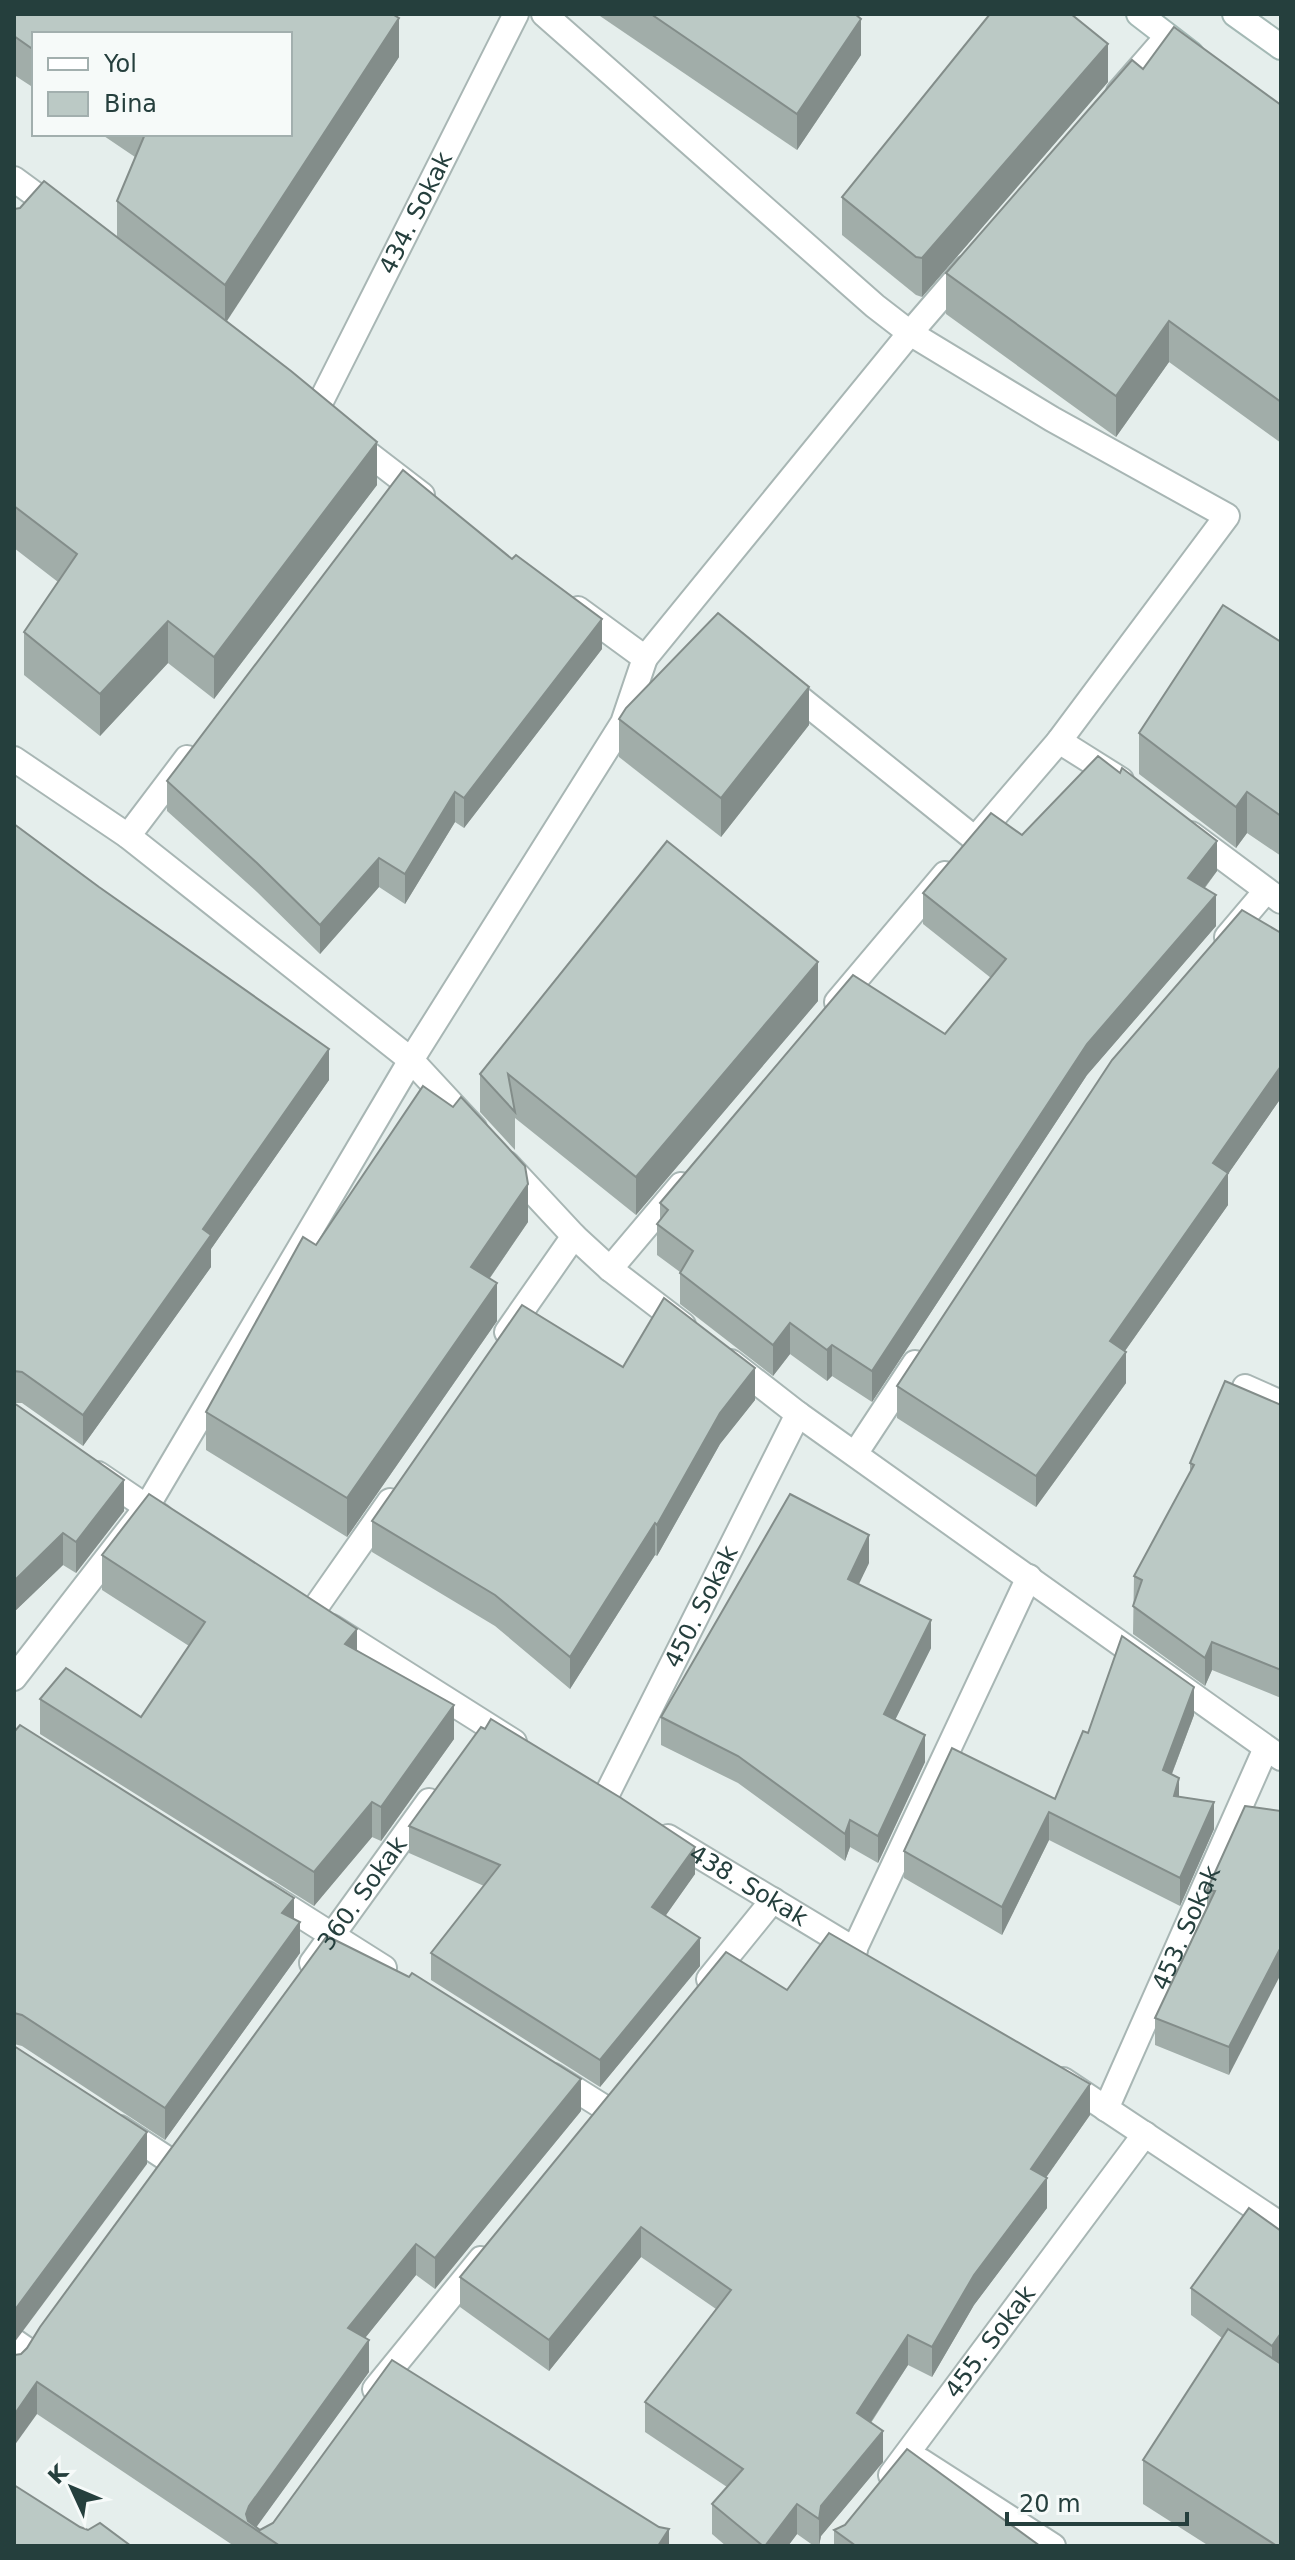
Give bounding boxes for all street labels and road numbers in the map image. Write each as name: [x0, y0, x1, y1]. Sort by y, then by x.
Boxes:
street label: 434. Sokak: [373, 147, 458, 279]
street label: 450. Sokak: [659, 1541, 744, 1673]
street label: 360. Sokak: [312, 1831, 413, 1955]
street label: 438. Sokak: [684, 1839, 813, 1932]
street label: 453. Sokak: [1146, 1861, 1226, 1995]
street label: 455. Sokak: [939, 2280, 1041, 2404]

